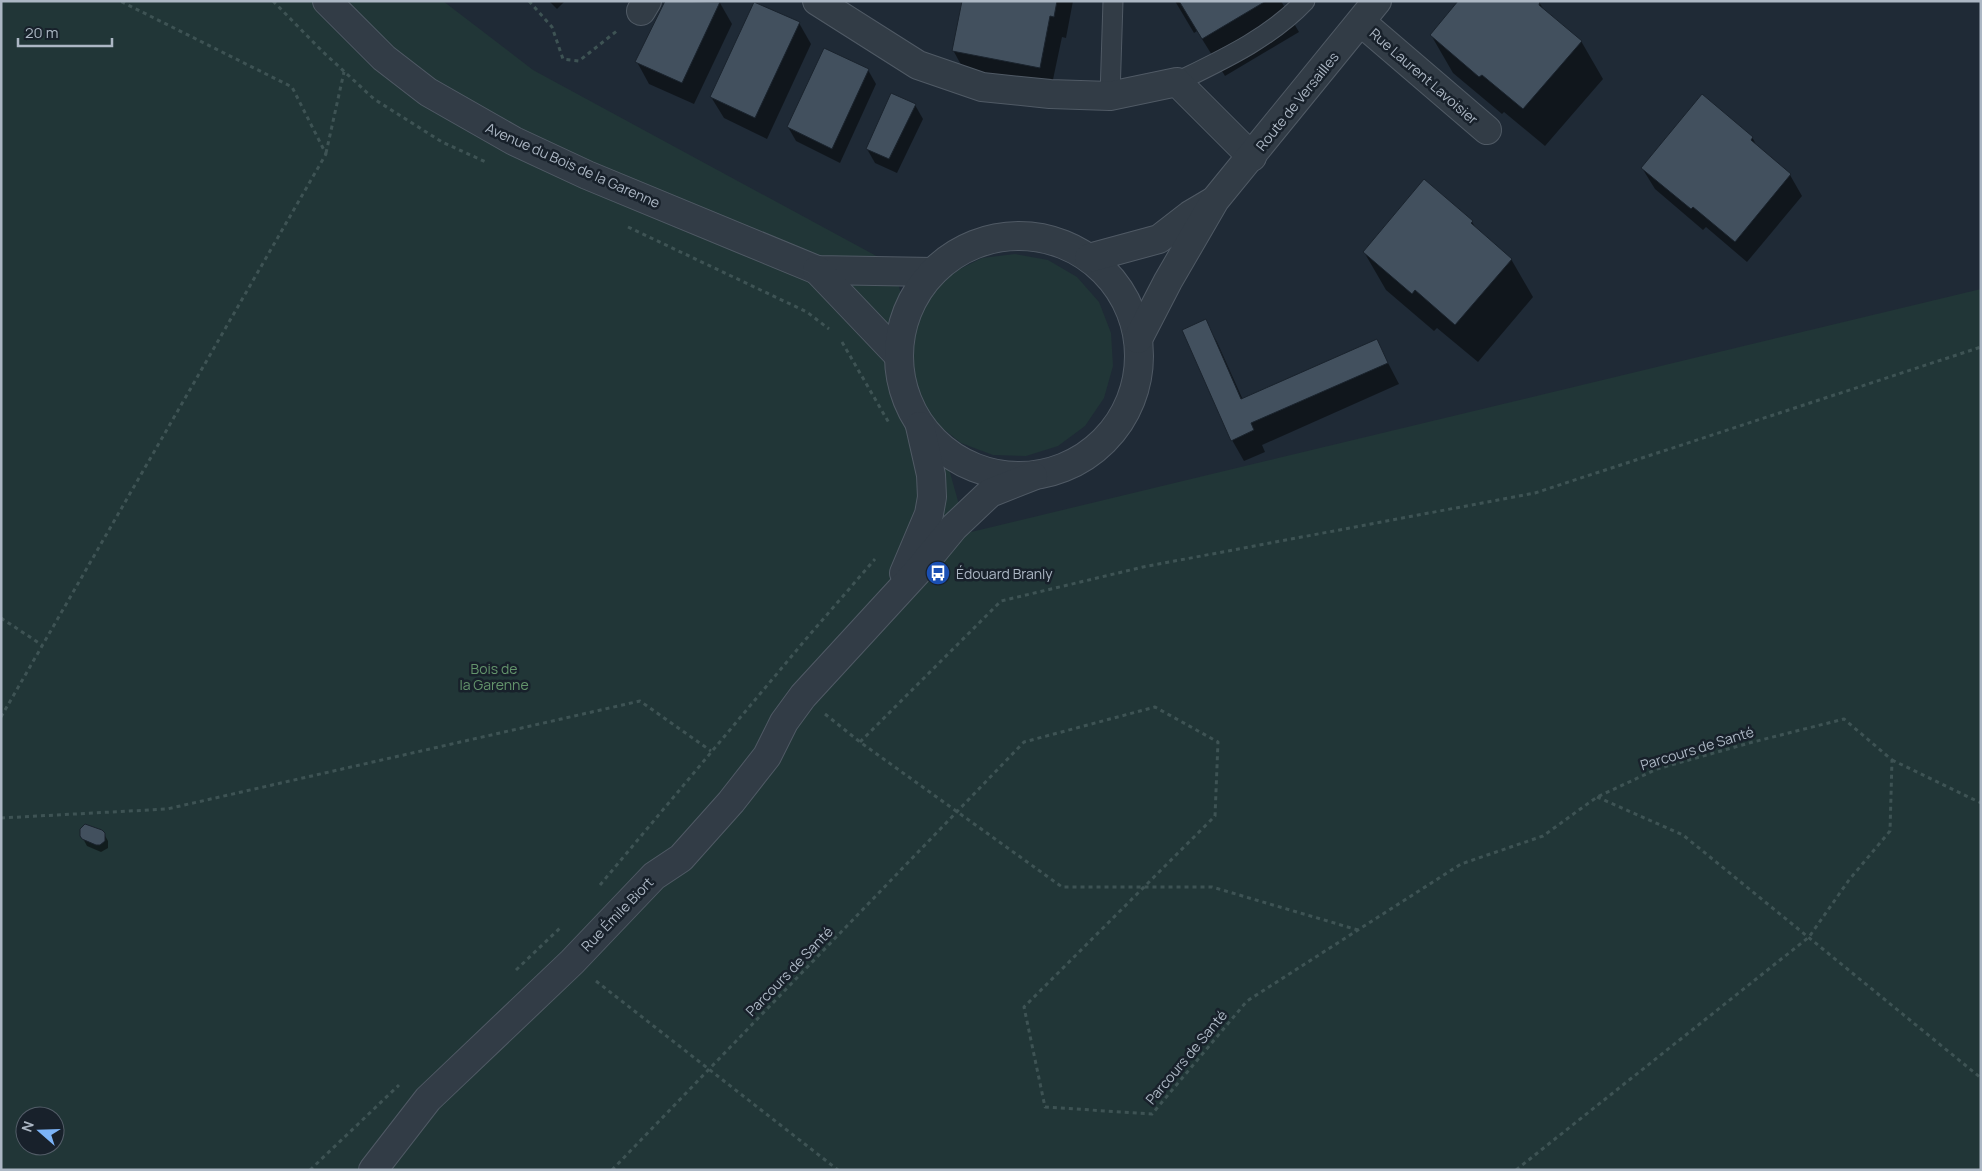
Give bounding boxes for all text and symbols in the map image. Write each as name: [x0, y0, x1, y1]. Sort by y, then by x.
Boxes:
scale bar: [18, 15, 111, 47]
text: 20 m: [25, 22, 58, 43]
street label: Rue Laurent Lavoisier: [1366, 24, 1482, 128]
street label: Route de Versailles: [1251, 48, 1343, 154]
street label: Avenue du Bois de la Garenne: [483, 118, 663, 212]
bus stop icon: Édouard Branly: [925, 560, 951, 586]
place label: Édouard Branly: [956, 564, 1053, 583]
park label: Bois de la Garenne: [459, 659, 529, 694]
street label: Parcours de Santé: [1638, 722, 1756, 774]
street label: Rue Émile Biort: [577, 872, 658, 955]
street label: Parcours de Santé: [741, 922, 837, 1020]
street label: Parcours de Santé: [1141, 1006, 1231, 1108]
north arrow: [15, 1106, 65, 1156]
text: N: [17, 1118, 38, 1134]

